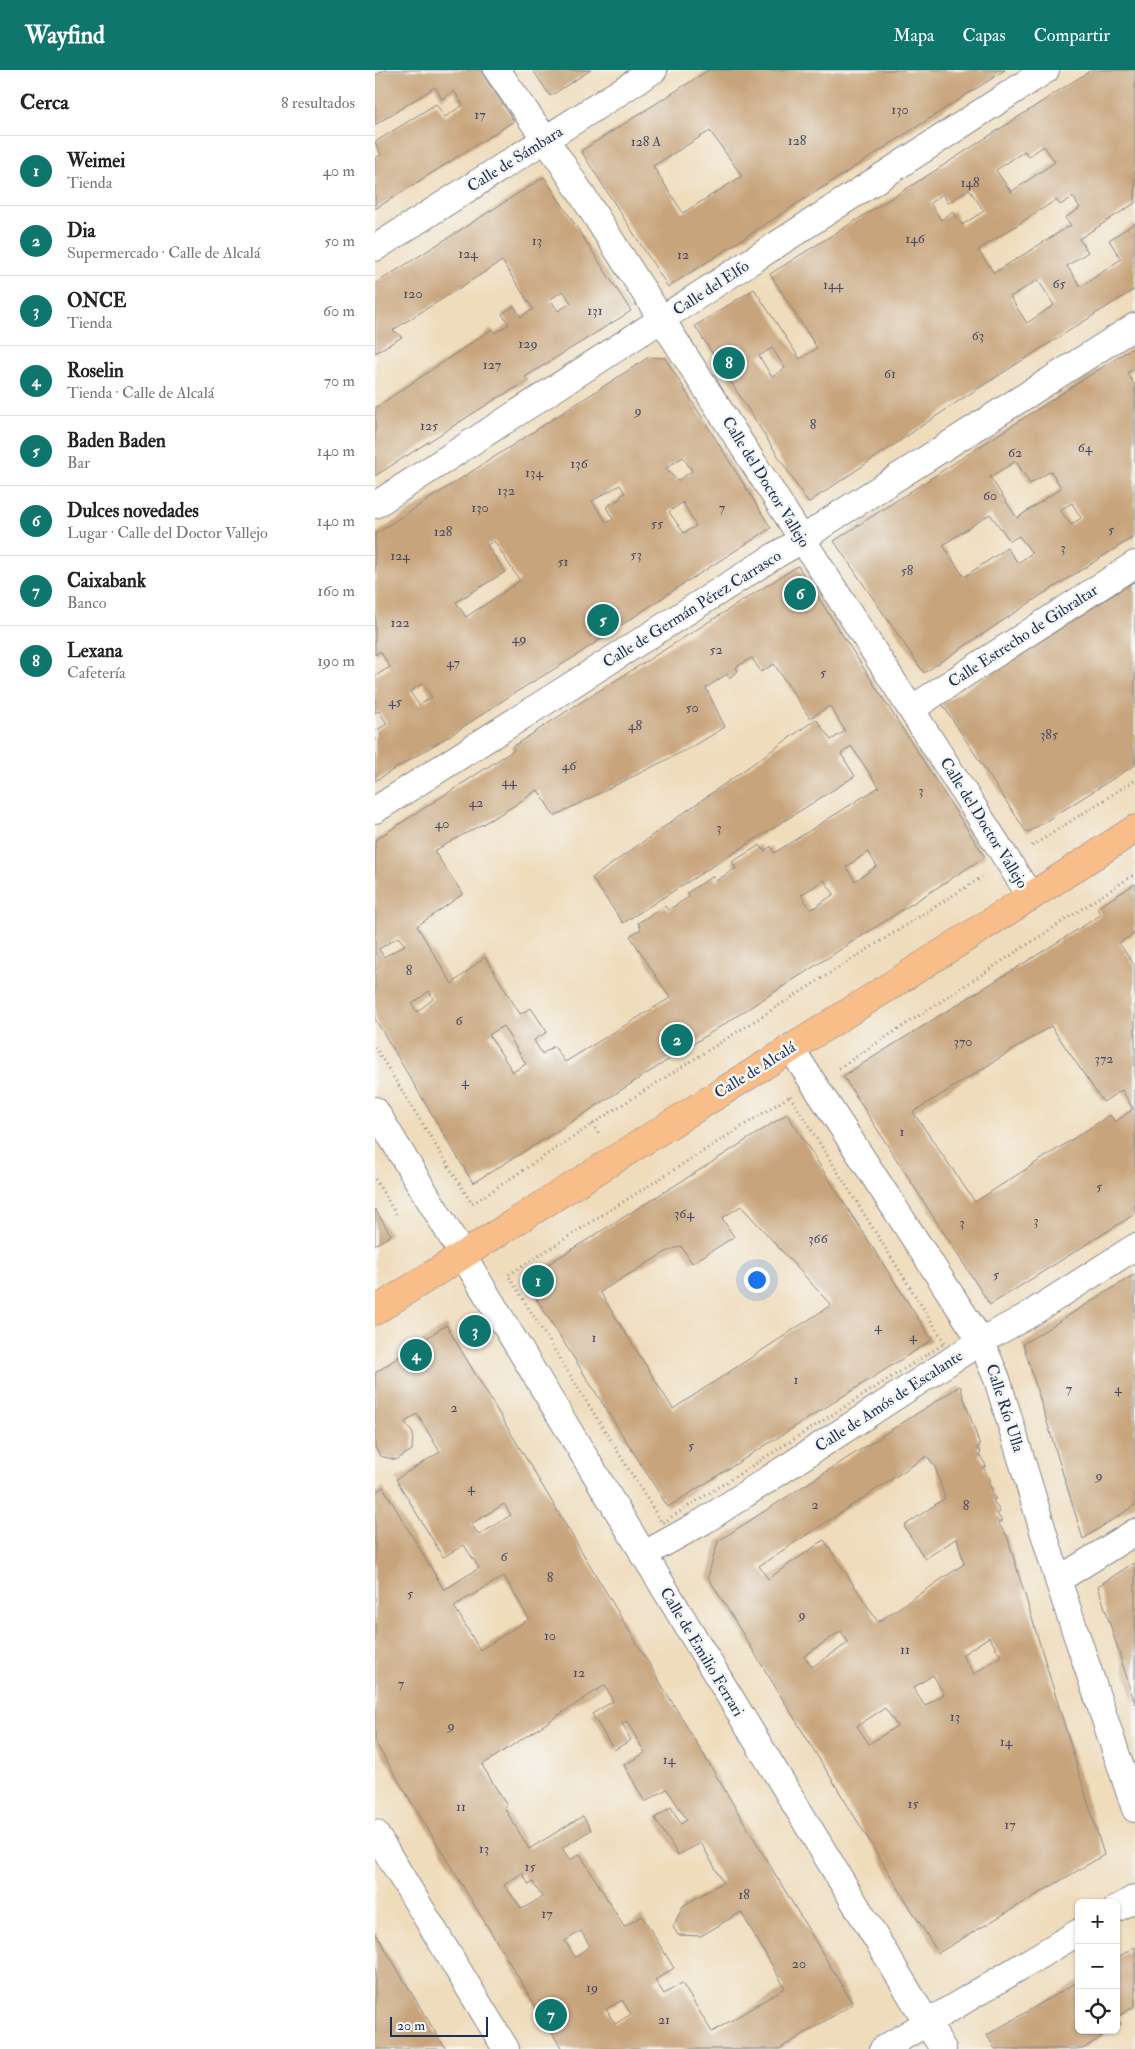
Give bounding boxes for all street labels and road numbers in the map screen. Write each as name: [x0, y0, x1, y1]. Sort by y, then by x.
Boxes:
street label: Calle de Sámbara: [463, 121, 567, 196]
street label: Calle del Elfo: [669, 256, 753, 320]
street label: Calle del Doctor Vallejo: [718, 413, 815, 551]
street label: Calle de Germán Pérez Carrasco: [599, 546, 785, 672]
street label: Calle Estrecho de Gibraltar: [944, 580, 1102, 692]
street label: Calle del Doctor Vallejo: [936, 754, 1033, 892]
street label: Calle de Alcalá: [711, 1037, 800, 1103]
street label: Calle de Amós de Escalante: [811, 1346, 967, 1456]
street label: Calle Río Ulla: [981, 1361, 1029, 1455]
street label: Calle de Emilio Ferrari: [656, 1584, 748, 1720]

